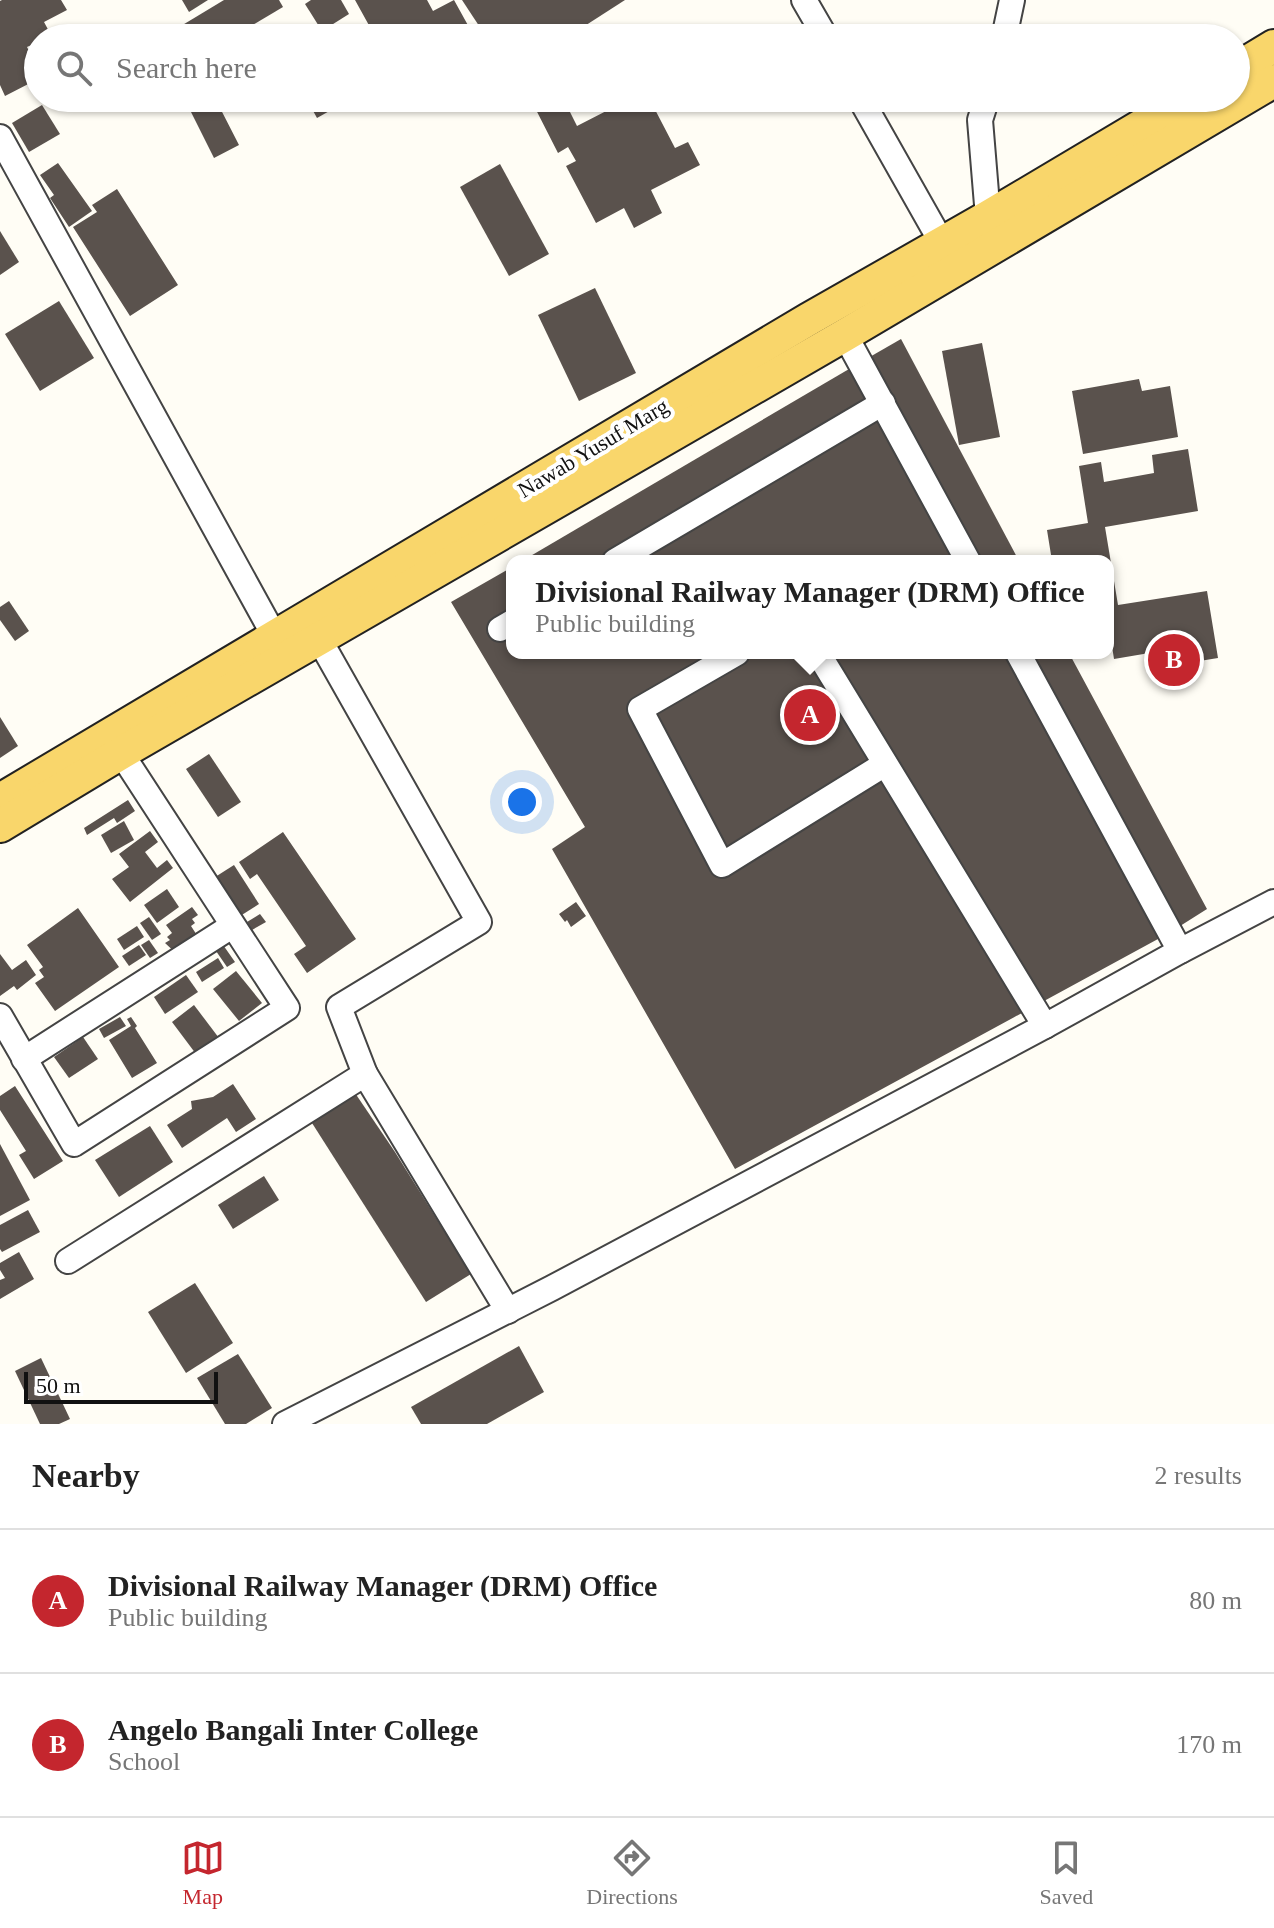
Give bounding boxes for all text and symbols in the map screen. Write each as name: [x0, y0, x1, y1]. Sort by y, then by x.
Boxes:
search box: [24, 24, 1250, 112]
icon: search: [52, 46, 96, 90]
text: Search here: [116, 51, 257, 84]
street label: Nawab Yusuf Marg: [513, 393, 673, 503]
popup: [506, 555, 1114, 659]
text: Divisional Railway Manager (DRM) Office: [535, 575, 1085, 608]
text: Public building: [535, 609, 695, 638]
pin: B: [1148, 630, 1200, 690]
pin: A: [784, 685, 836, 745]
your location: [502, 782, 542, 822]
scale bar: [24, 1368, 218, 1404]
text: 50 m: [36, 1373, 81, 1398]
text: Nearby: [32, 1457, 140, 1494]
text: 2 results: [1155, 1461, 1242, 1490]
text: Divisional Railway Manager (DRM) Office: [108, 1569, 657, 1602]
text: A: [49, 1586, 67, 1615]
text: 80 m: [1189, 1586, 1242, 1615]
text: Public building: [108, 1603, 268, 1632]
text: Angelo Bangali Inter College: [108, 1713, 478, 1746]
text: B: [49, 1730, 67, 1759]
text: 170 m: [1176, 1730, 1242, 1759]
text: School: [108, 1747, 180, 1776]
tab: Map: [181, 1836, 225, 1910]
tab: Directions: [586, 1836, 678, 1910]
tab: Saved: [1039, 1836, 1093, 1910]

